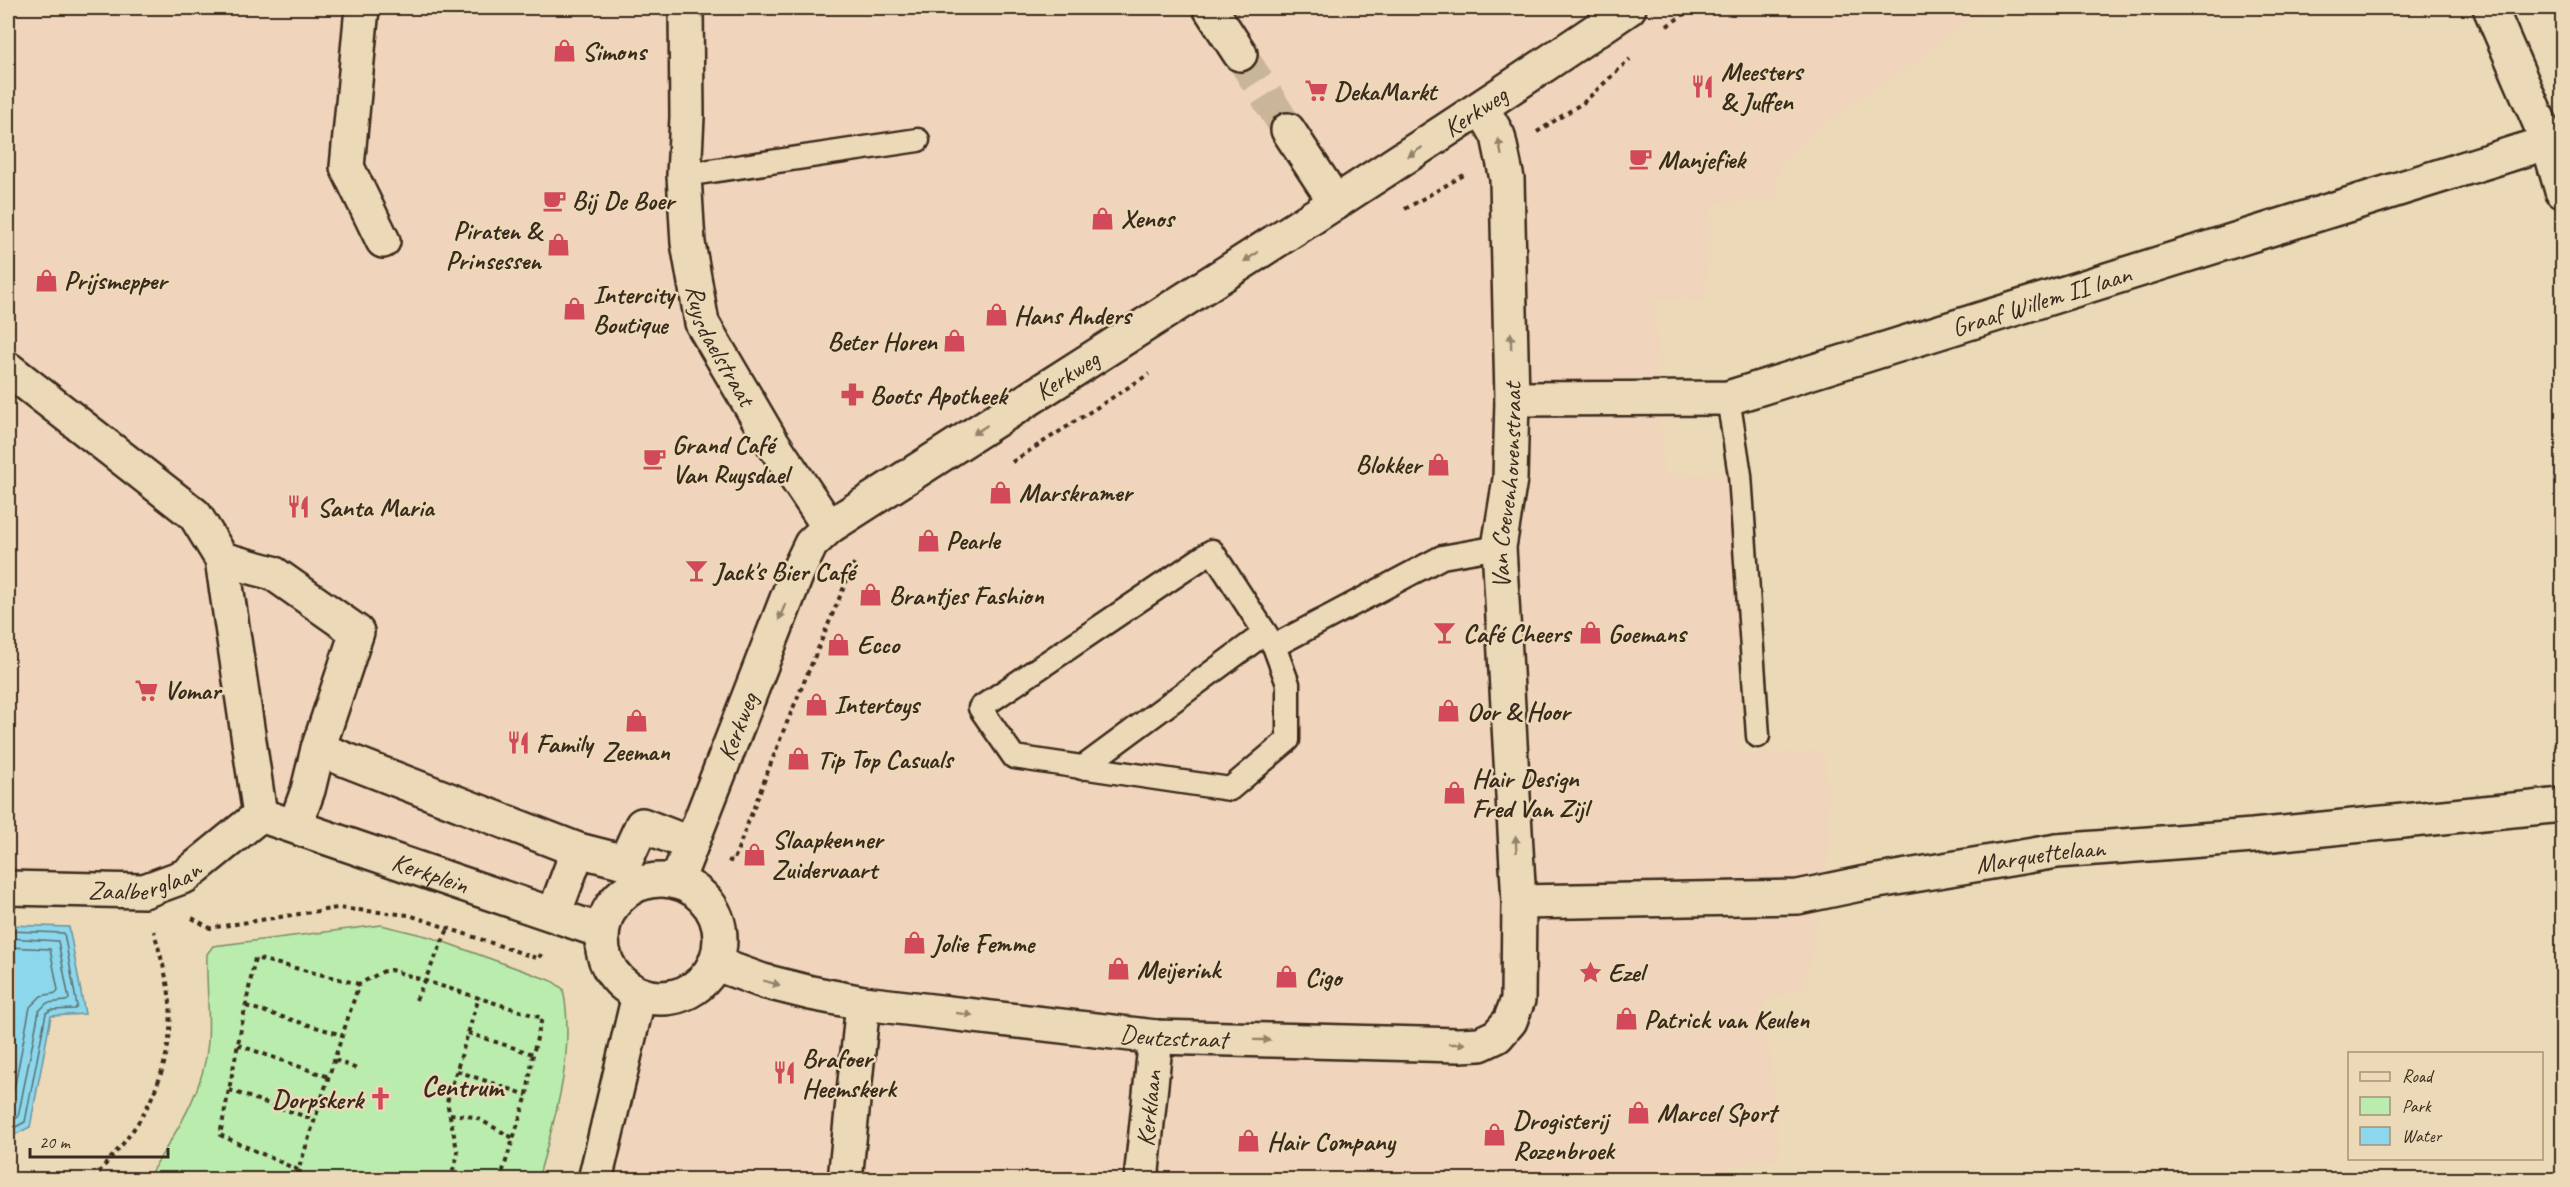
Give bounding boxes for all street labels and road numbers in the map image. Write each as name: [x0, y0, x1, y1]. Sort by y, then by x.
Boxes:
street label: Kerkweg: [1437, 77, 1515, 145]
street label: Graaf Willem II laan: [1947, 257, 2136, 344]
street label: Ruysdaelstraat: [679, 283, 764, 414]
street label: Kerkweg: [1029, 341, 1107, 408]
street label: Van Coevenhovenstraat: [1483, 380, 1529, 590]
street label: Kerkweg: [710, 686, 767, 765]
street label: Marquettelaan: [1973, 831, 2107, 881]
street label: Kerkplein: [388, 845, 473, 902]
street label: Zaalberglaan: [88, 853, 209, 908]
street label: Deutzstraat: [1118, 1017, 1231, 1056]
street label: Kerklaan: [1129, 1067, 1170, 1148]

